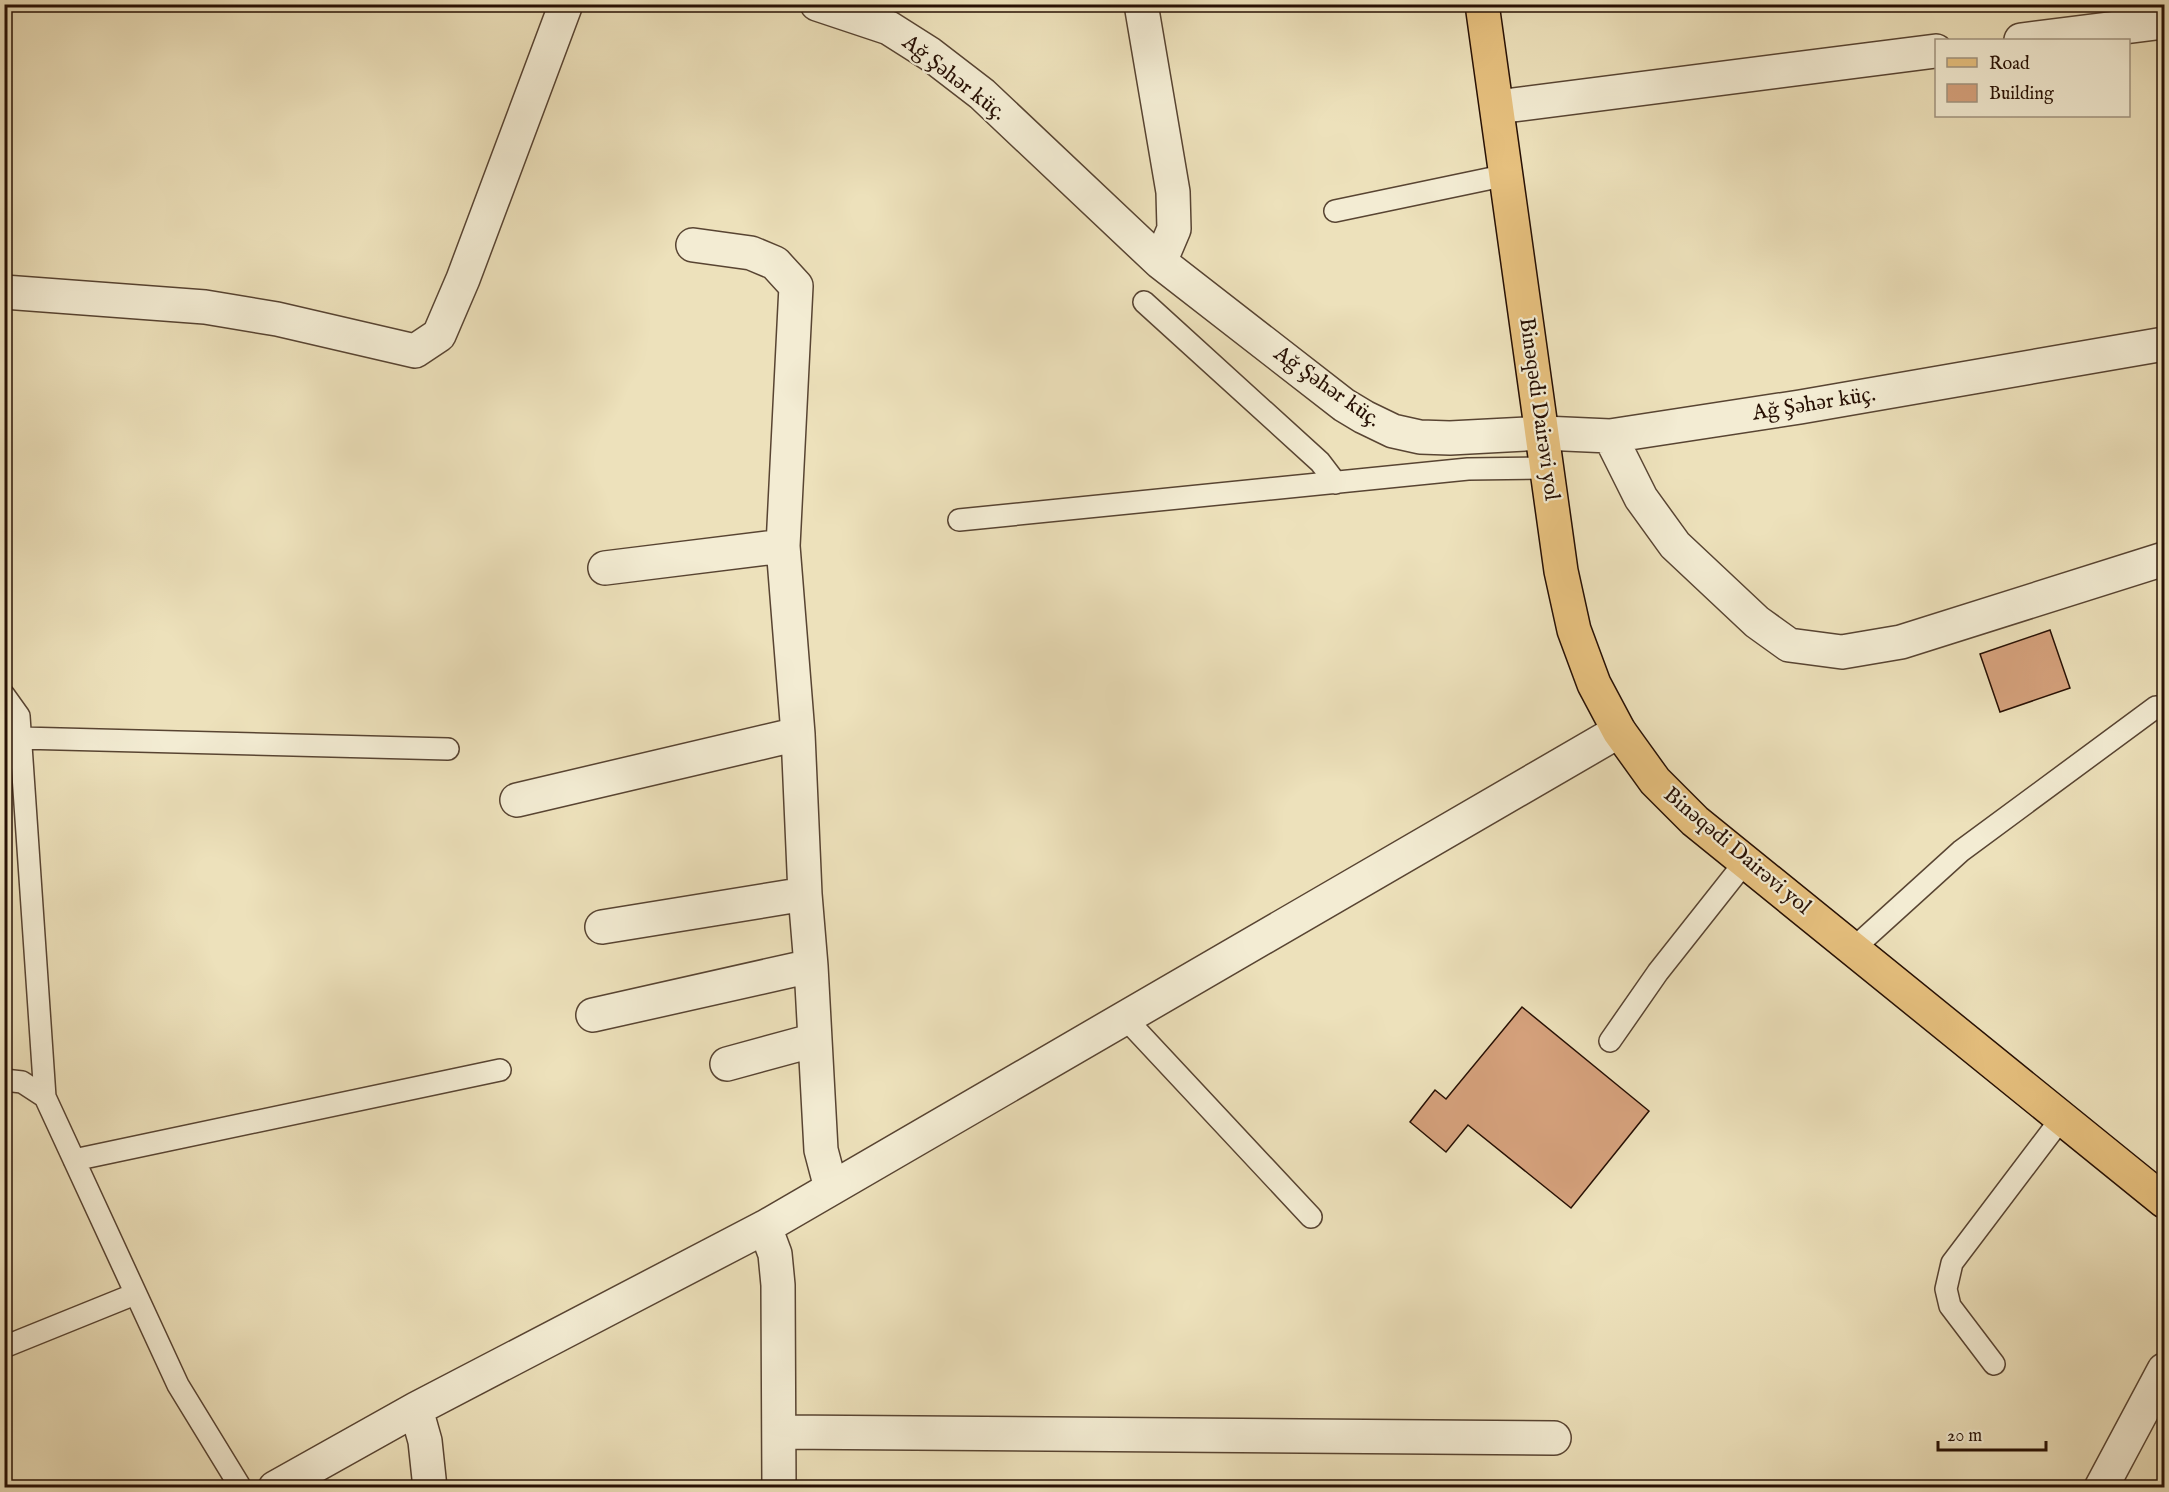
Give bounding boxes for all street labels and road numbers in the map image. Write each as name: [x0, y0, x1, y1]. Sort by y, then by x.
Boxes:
street label: Ağ Şəhər küç.: [896, 28, 1012, 127]
street label: Binəqədi Dairəvi yol: [1512, 316, 1566, 502]
street label: Ağ Şəhər küç.: [1267, 339, 1386, 434]
street label: Ağ Şəhər küç.: [1749, 380, 1878, 428]
street label: Binəqədi Dairəvi yol: [1657, 781, 1817, 921]

